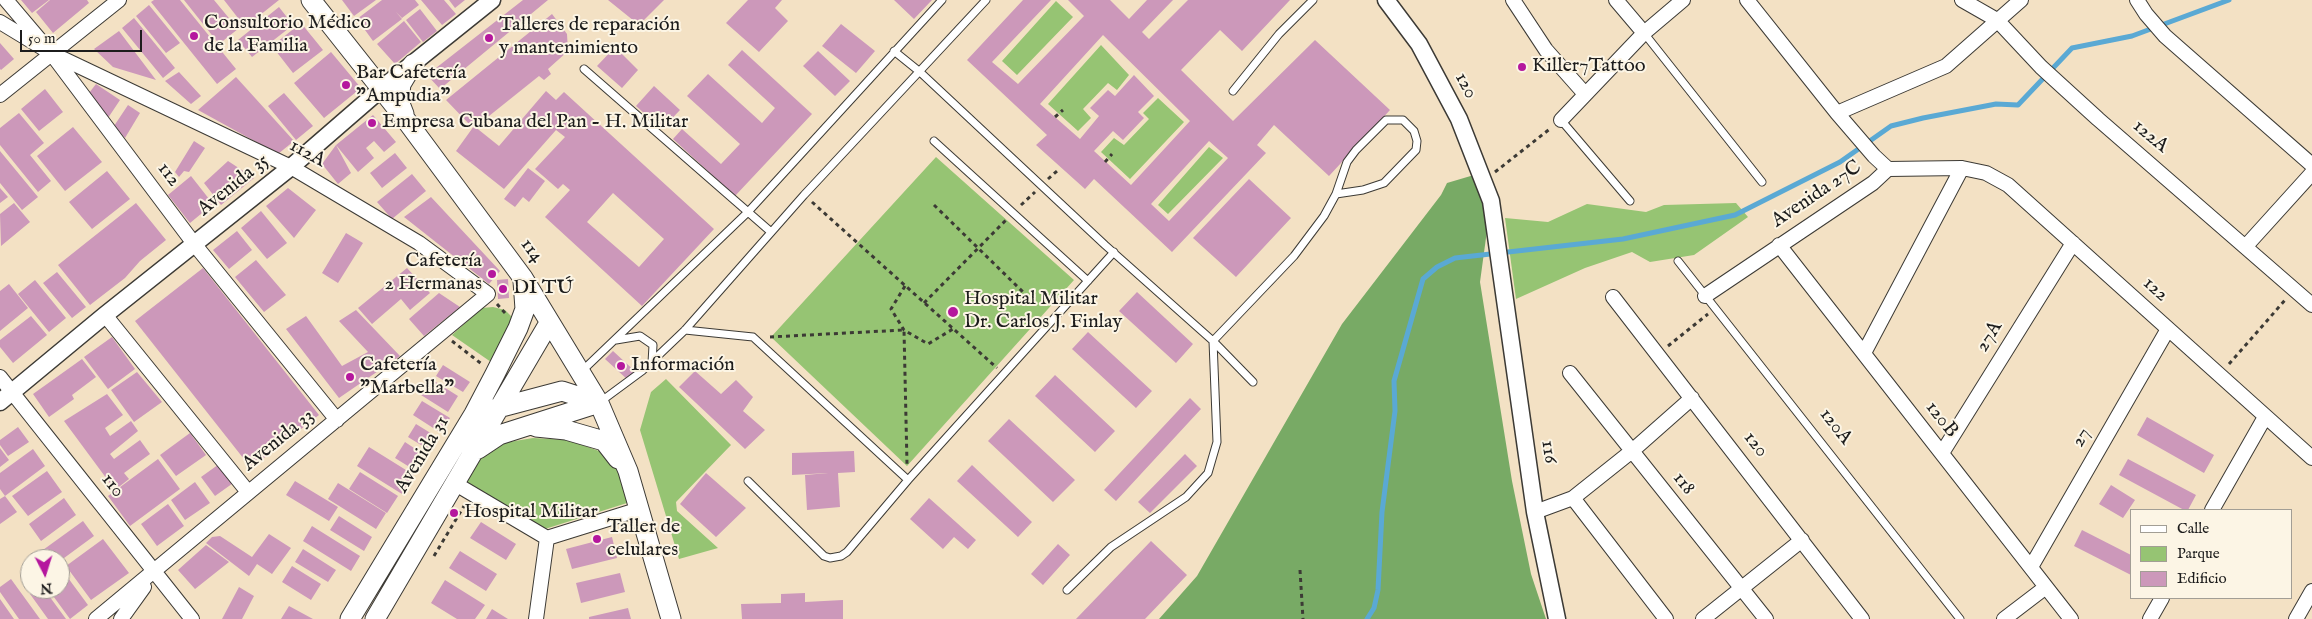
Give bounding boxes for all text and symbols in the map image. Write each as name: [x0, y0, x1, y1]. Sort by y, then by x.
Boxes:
place label: Consultorio Médico de la Familia: [204, 12, 371, 59]
place label: Talleres de reparación y mantenimiento: [499, 14, 680, 61]
scale bar: [22, 20, 145, 52]
text: 50 m: [28, 29, 56, 48]
marker: Consultorio Médico de la Familia: [188, 30, 200, 42]
marker: Talleres de reparación y mantenimiento: [483, 32, 495, 44]
place label: Killer7Tattoo: [1532, 55, 1645, 79]
marker: Killer7Tattoo: [1516, 61, 1528, 73]
place label: Bar Cafetería "Ampudia": [356, 62, 466, 109]
street label: 120: [1448, 69, 1482, 103]
marker: Bar Cafetería "Ampudia": [340, 79, 352, 91]
place label: Empresa Cubana del Pan - H. Militar: [382, 111, 688, 135]
street label: 122A: [2127, 115, 2173, 159]
marker: Empresa Cubana del Pan - H. Militar: [366, 117, 378, 129]
street label: 112A: [285, 134, 329, 174]
street label: Avenida 35: [193, 150, 275, 222]
street label: Avenida 27C: [1767, 156, 1867, 234]
street label: 112: [151, 158, 185, 192]
street label: 114: [514, 234, 548, 268]
place label: Cafetería 2 Hermanas: [384, 250, 482, 297]
marker: Cafetería 2 Hermanas: [486, 268, 498, 280]
street label: 122: [2137, 272, 2173, 308]
place label: DI TÚ: [513, 277, 573, 301]
marker: DI TÚ: [497, 283, 509, 295]
place label: Hospital Militar Dr. Carlos J. Finlay: [964, 288, 1122, 335]
marker: Hospital Militar Dr. Carlos J. Finlay: [946, 305, 960, 319]
street label: 27A: [1971, 317, 2009, 357]
place label: Cafetería "Marbella": [360, 354, 454, 401]
place label: Información: [631, 354, 735, 378]
marker: Información: [615, 360, 627, 372]
marker: Cafetería "Marbella": [344, 371, 356, 383]
street label: 120B: [1919, 397, 1963, 443]
street label: 120A: [1813, 404, 1857, 450]
street label: Avenida 33: [238, 405, 320, 477]
street label: Avenida 31: [391, 412, 455, 498]
street label: 27: [2067, 424, 2097, 452]
street label: 120: [1737, 427, 1773, 463]
street label: 116: [1534, 439, 1562, 465]
street label: 118: [1667, 468, 1699, 500]
street label: 110: [95, 469, 129, 503]
place label: Hospital Militar: [464, 501, 598, 525]
marker: Hospital Militar: [448, 507, 460, 519]
legend: [2130, 509, 2292, 599]
place label: Taller de celulares: [607, 516, 680, 563]
text: Calle: [2177, 519, 2209, 538]
marker: Taller de celulares: [591, 533, 603, 545]
text: Parque: [2177, 544, 2220, 563]
north arrow: [20, 549, 70, 599]
text: Edificio: [2177, 569, 2227, 588]
text: N: [39, 578, 53, 597]

